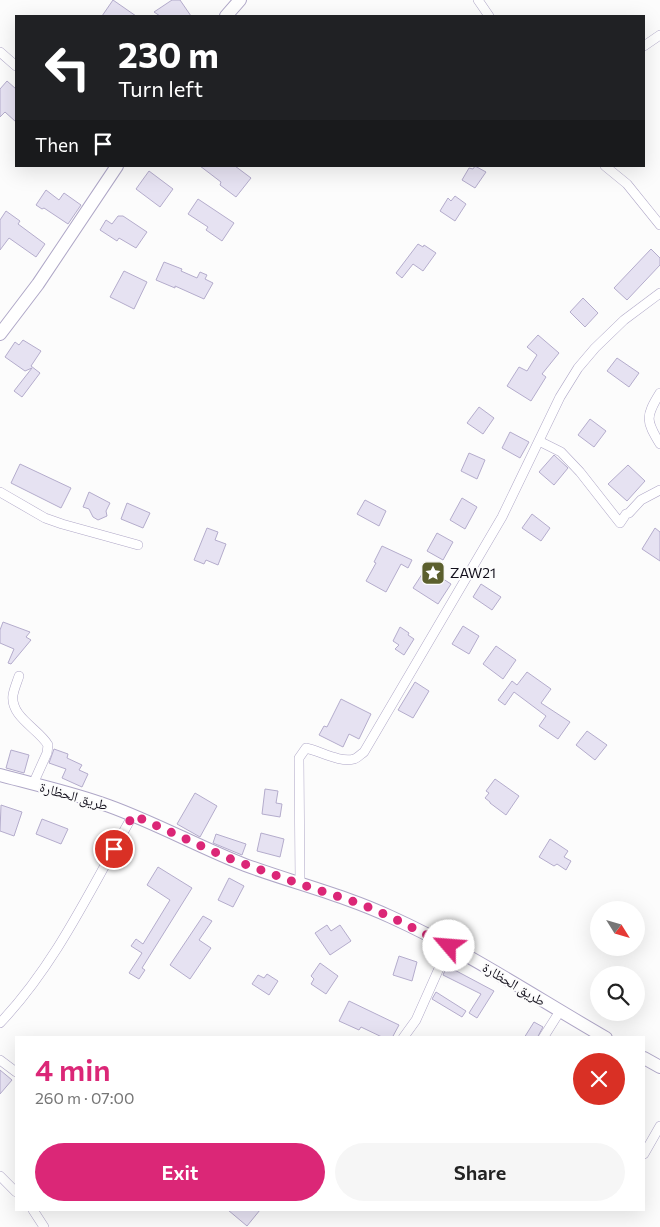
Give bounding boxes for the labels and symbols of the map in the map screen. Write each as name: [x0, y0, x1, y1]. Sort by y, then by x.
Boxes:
place icon: ZAW21: [420, 560, 446, 586]
place label: ZAW21: [450, 564, 496, 581]
street label: طريق الحظارة: [37, 778, 110, 815]
pin: [93, 828, 135, 870]
north arrow: [590, 901, 645, 956]
position arrow: [422, 919, 474, 971]
street label: طريق الحظارة: [479, 958, 549, 1011]

